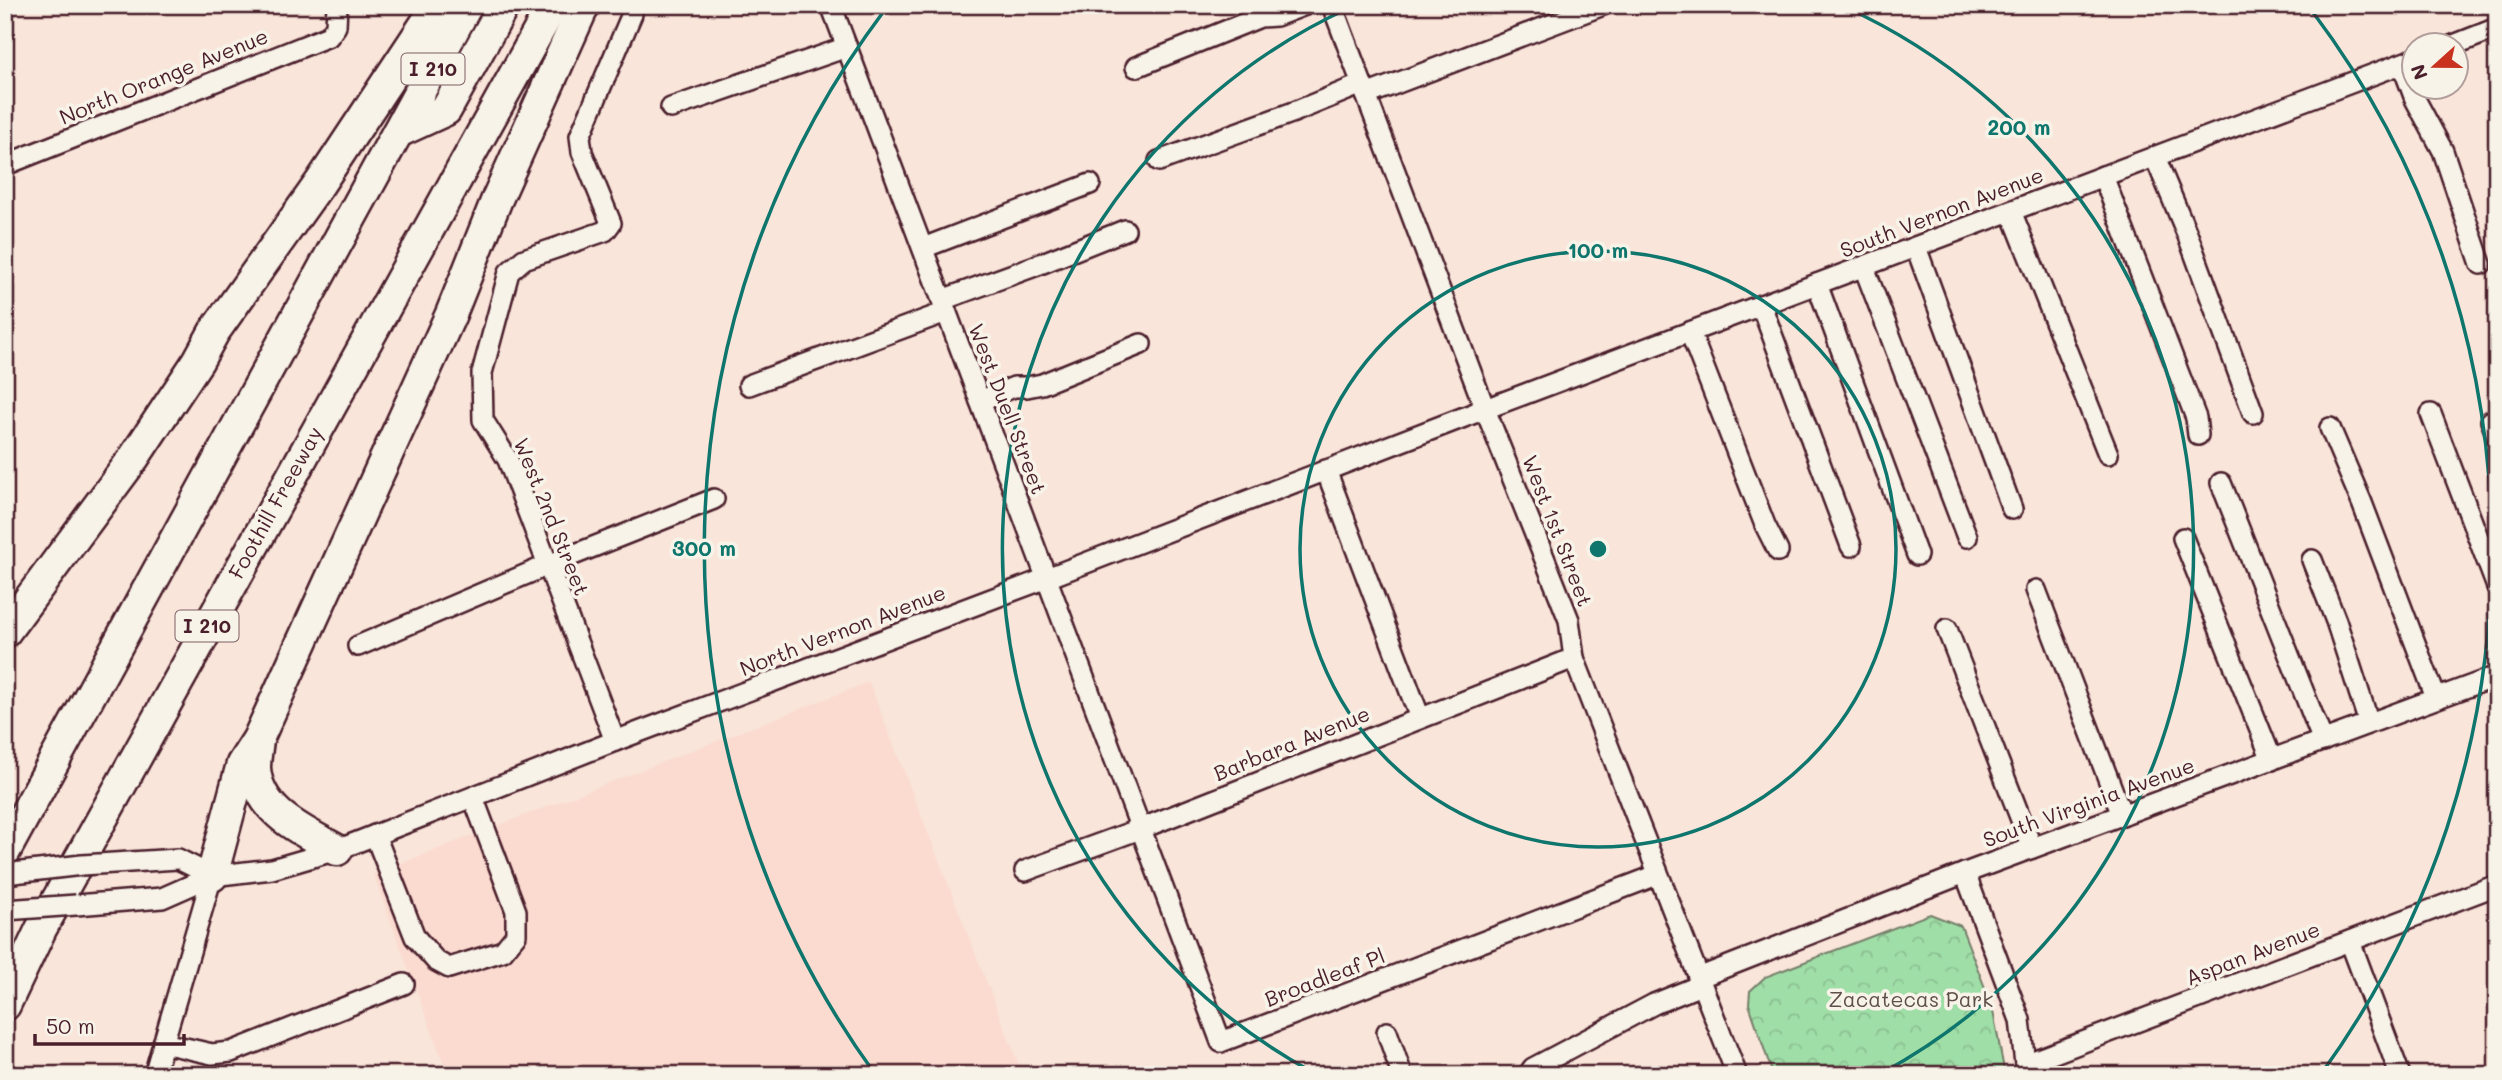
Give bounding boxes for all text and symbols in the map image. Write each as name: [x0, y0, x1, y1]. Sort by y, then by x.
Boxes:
street label: North Orange Avenue: [55, 21, 272, 130]
north arrow: [2400, 32, 2470, 102]
road number: I 210: [402, 54, 464, 85]
text: N: [2404, 61, 2433, 83]
text: 200 m: [1988, 113, 2050, 140]
street label: South Vernon Avenue: [1836, 160, 2047, 263]
text: 100 m: [1568, 236, 1628, 263]
street label: West Duell Street: [963, 319, 1053, 498]
street label: Foothill Freeway: [222, 421, 328, 583]
street label: West 2nd Street: [508, 434, 596, 599]
street label: West 1st Street: [1517, 451, 1600, 610]
text: 300 m: [672, 534, 736, 561]
centre of rings: [1586, 537, 1610, 561]
street label: North Vernon Avenue: [736, 578, 949, 681]
road number: I 210: [176, 610, 238, 642]
street label: Barbara Avenue: [1209, 699, 1374, 786]
street label: South Virginia Avenue: [1979, 751, 2198, 852]
street label: Aspan Avenue: [2181, 915, 2323, 991]
street label: Broadleaf Pl: [1260, 941, 1388, 1012]
park label: Zacatecas Park: [1829, 985, 1993, 1012]
scale bar: [35, 1003, 184, 1047]
text: 50 m: [46, 1012, 95, 1039]

